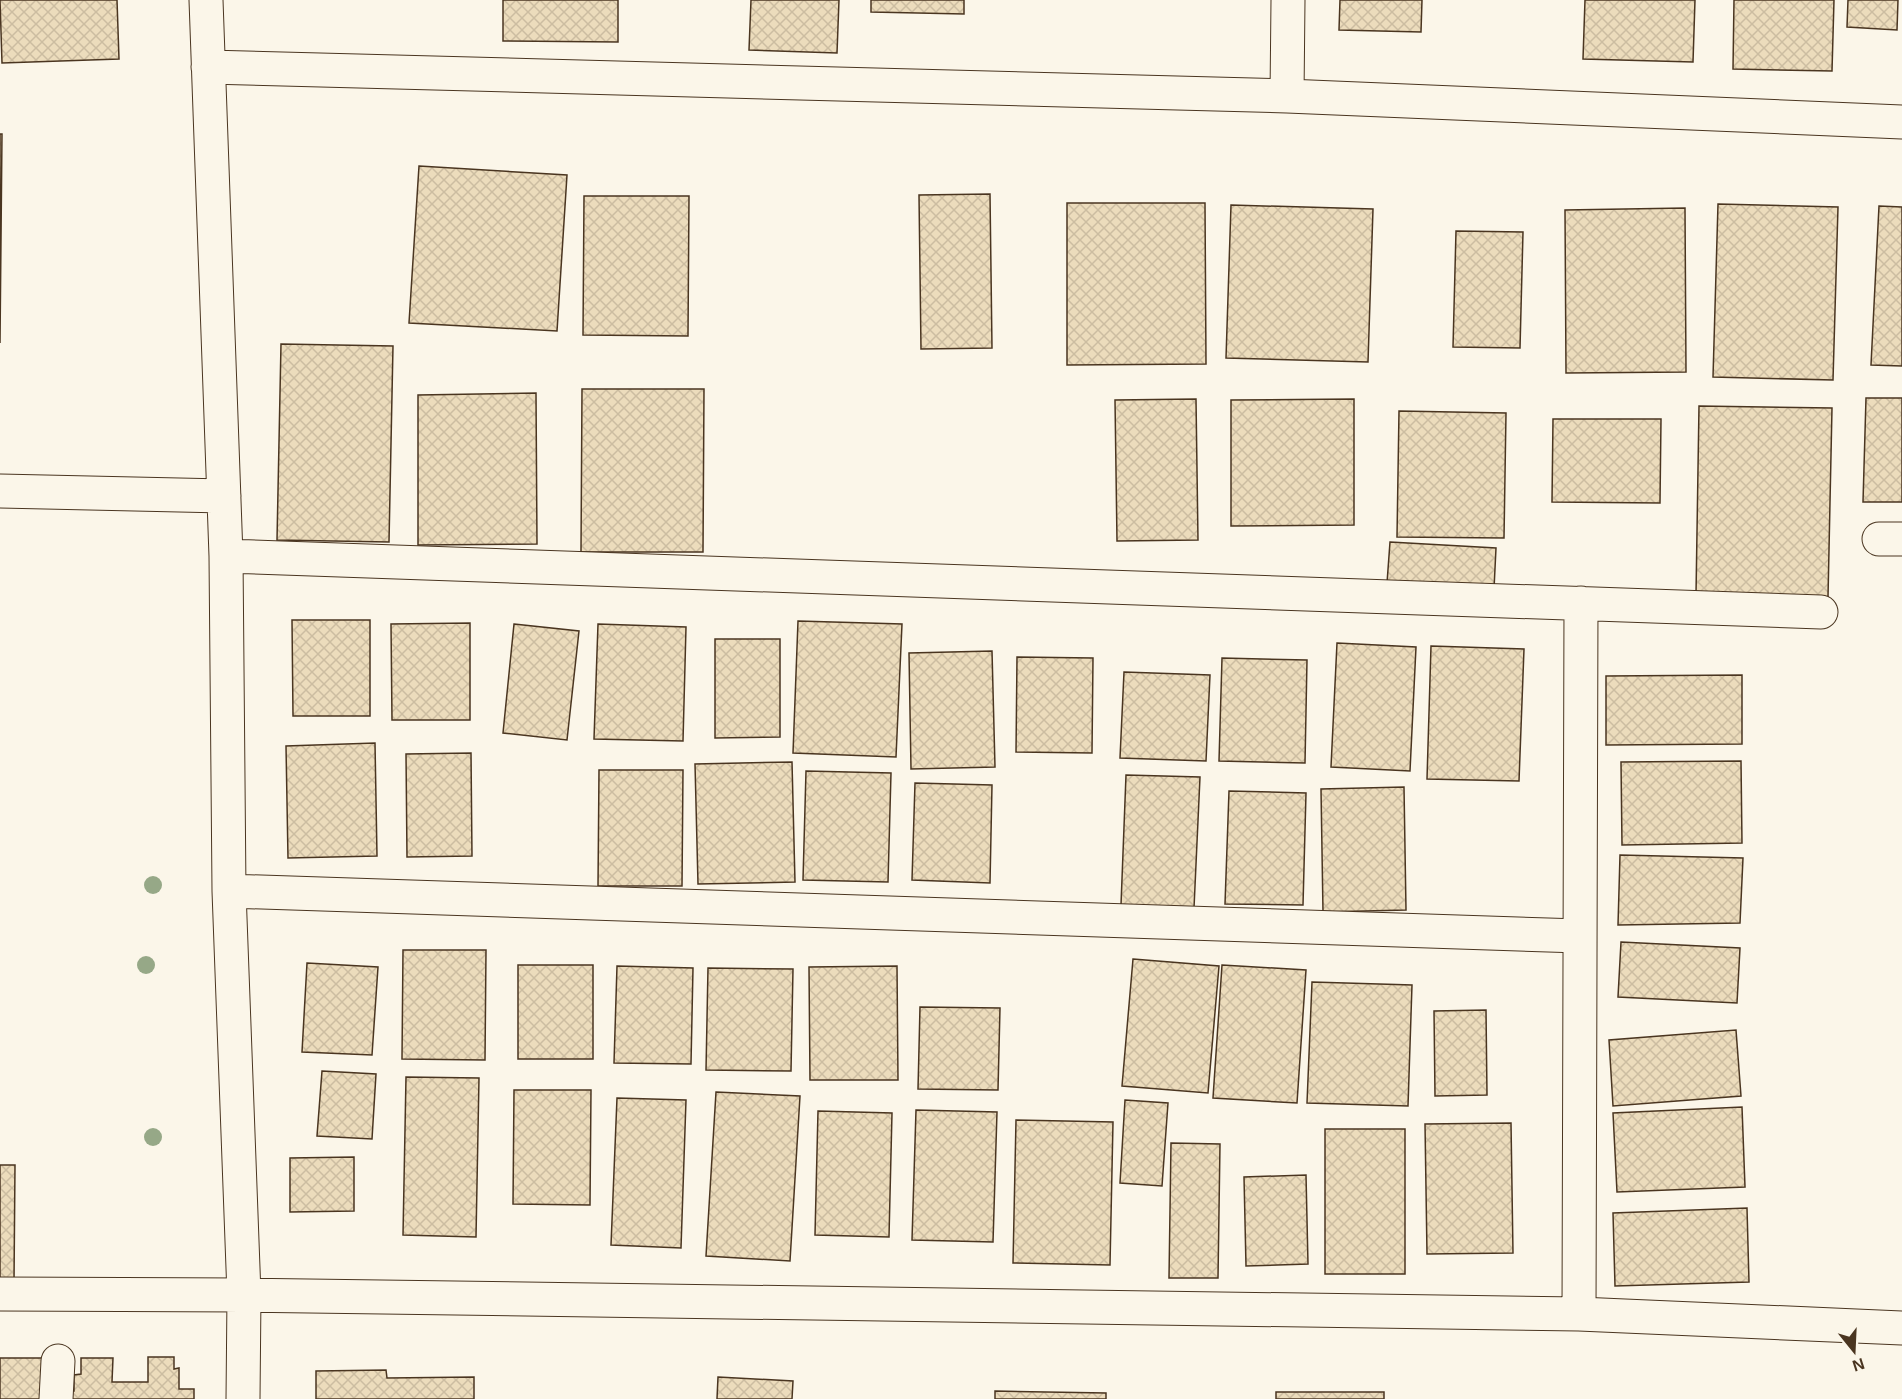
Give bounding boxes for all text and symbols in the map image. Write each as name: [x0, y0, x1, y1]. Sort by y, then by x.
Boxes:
north arrow: [1824, 1321, 1884, 1381]
text: N: [1850, 1355, 1867, 1375]

